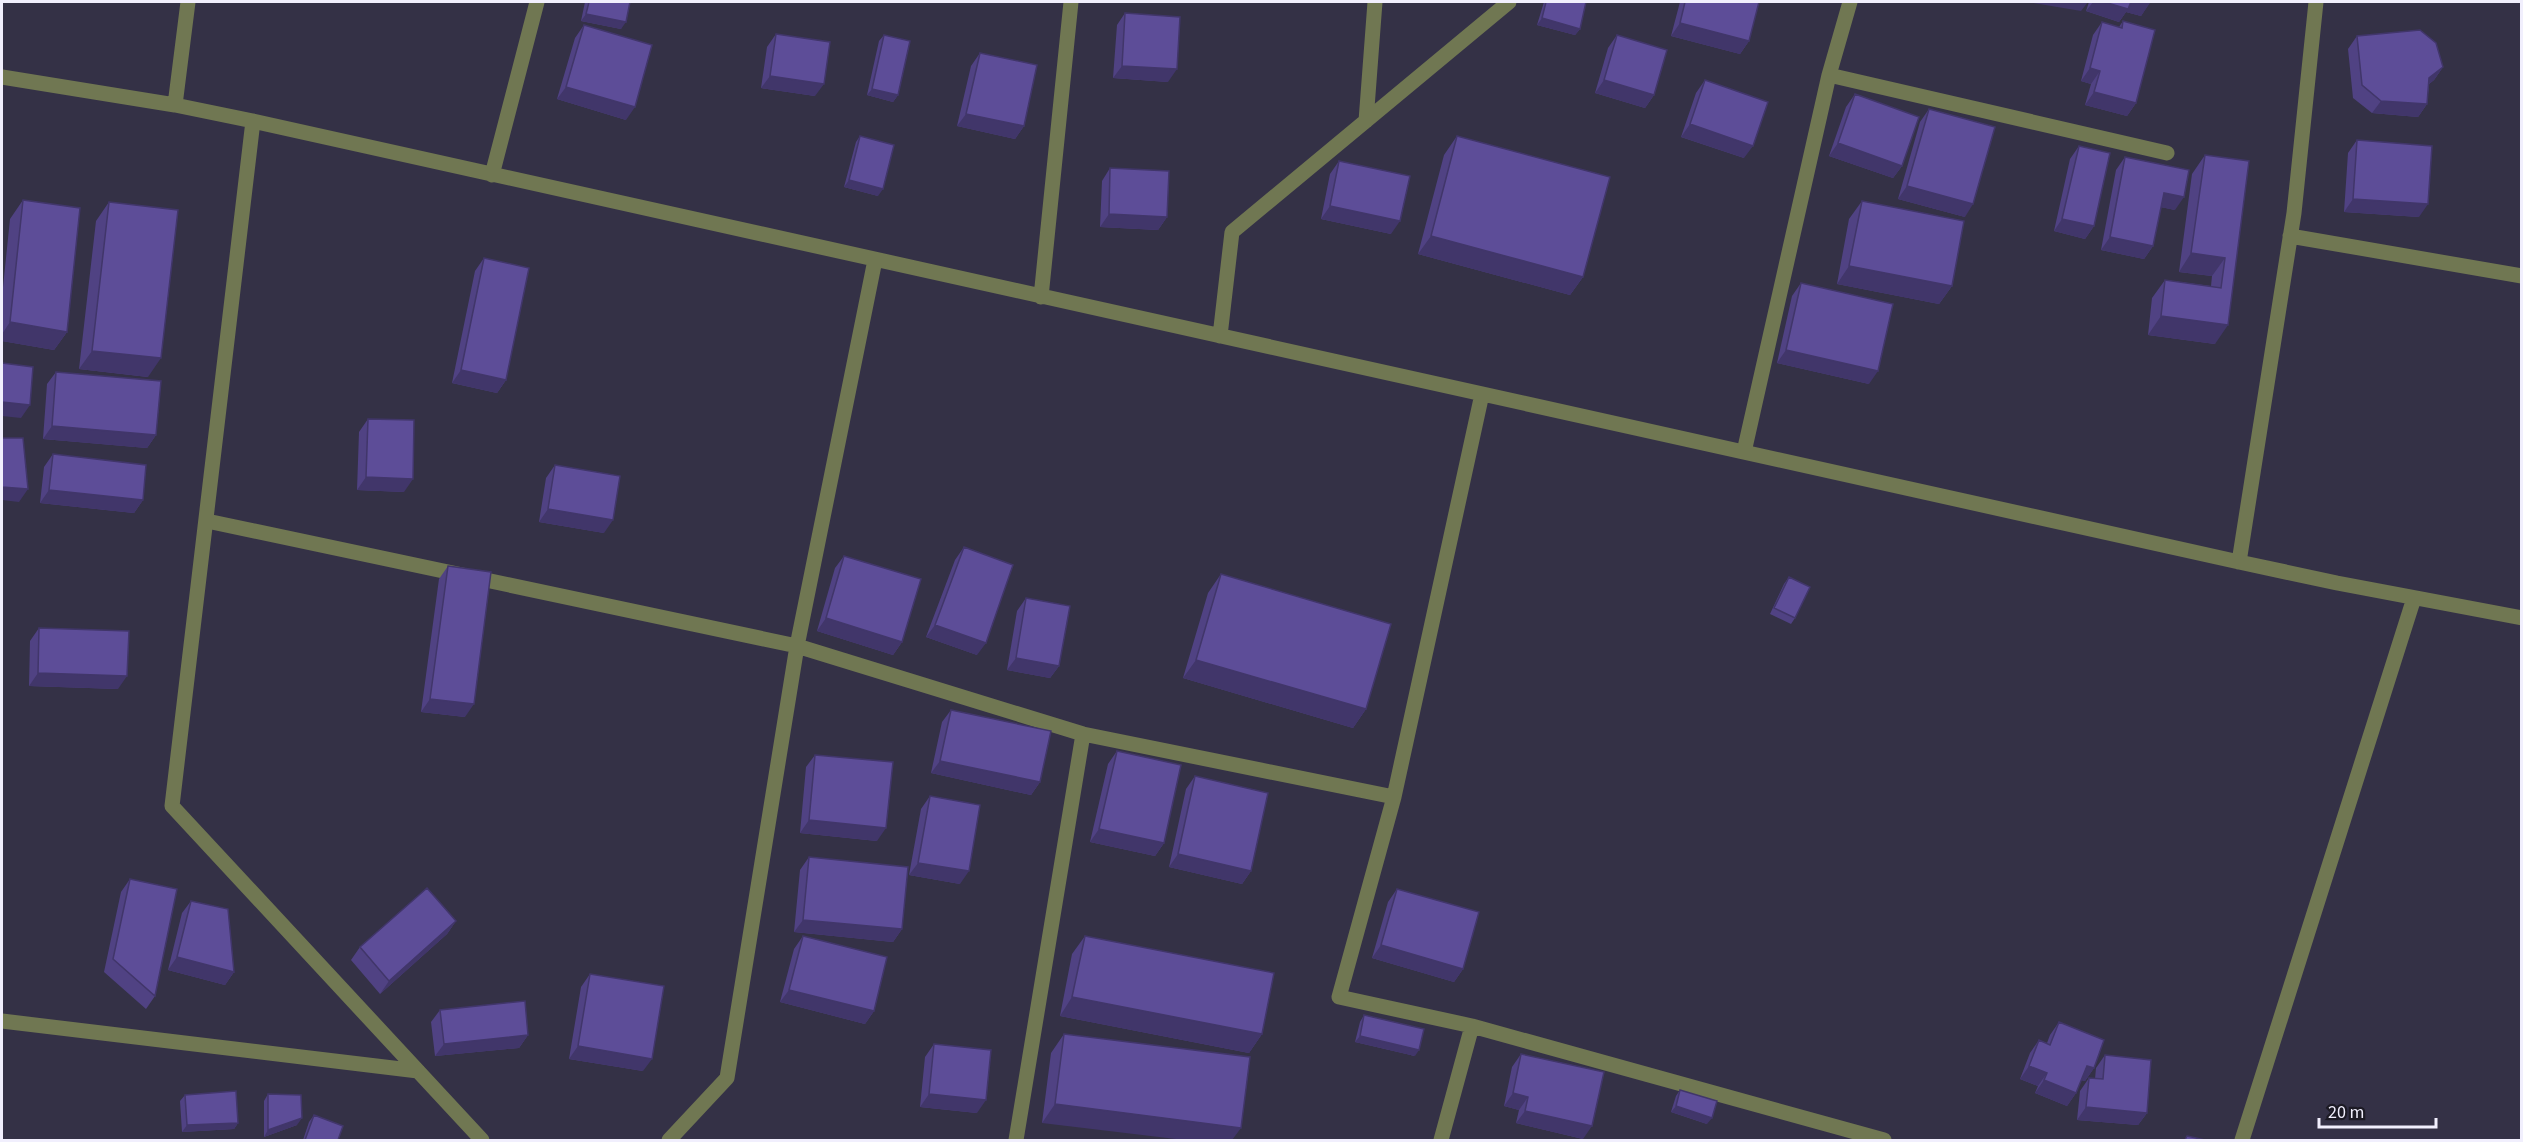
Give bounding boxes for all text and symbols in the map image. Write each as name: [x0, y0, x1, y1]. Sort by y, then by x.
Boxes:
scale bar: [2319, 1091, 2436, 1129]
text: 20 m: [2328, 1100, 2364, 1125]

